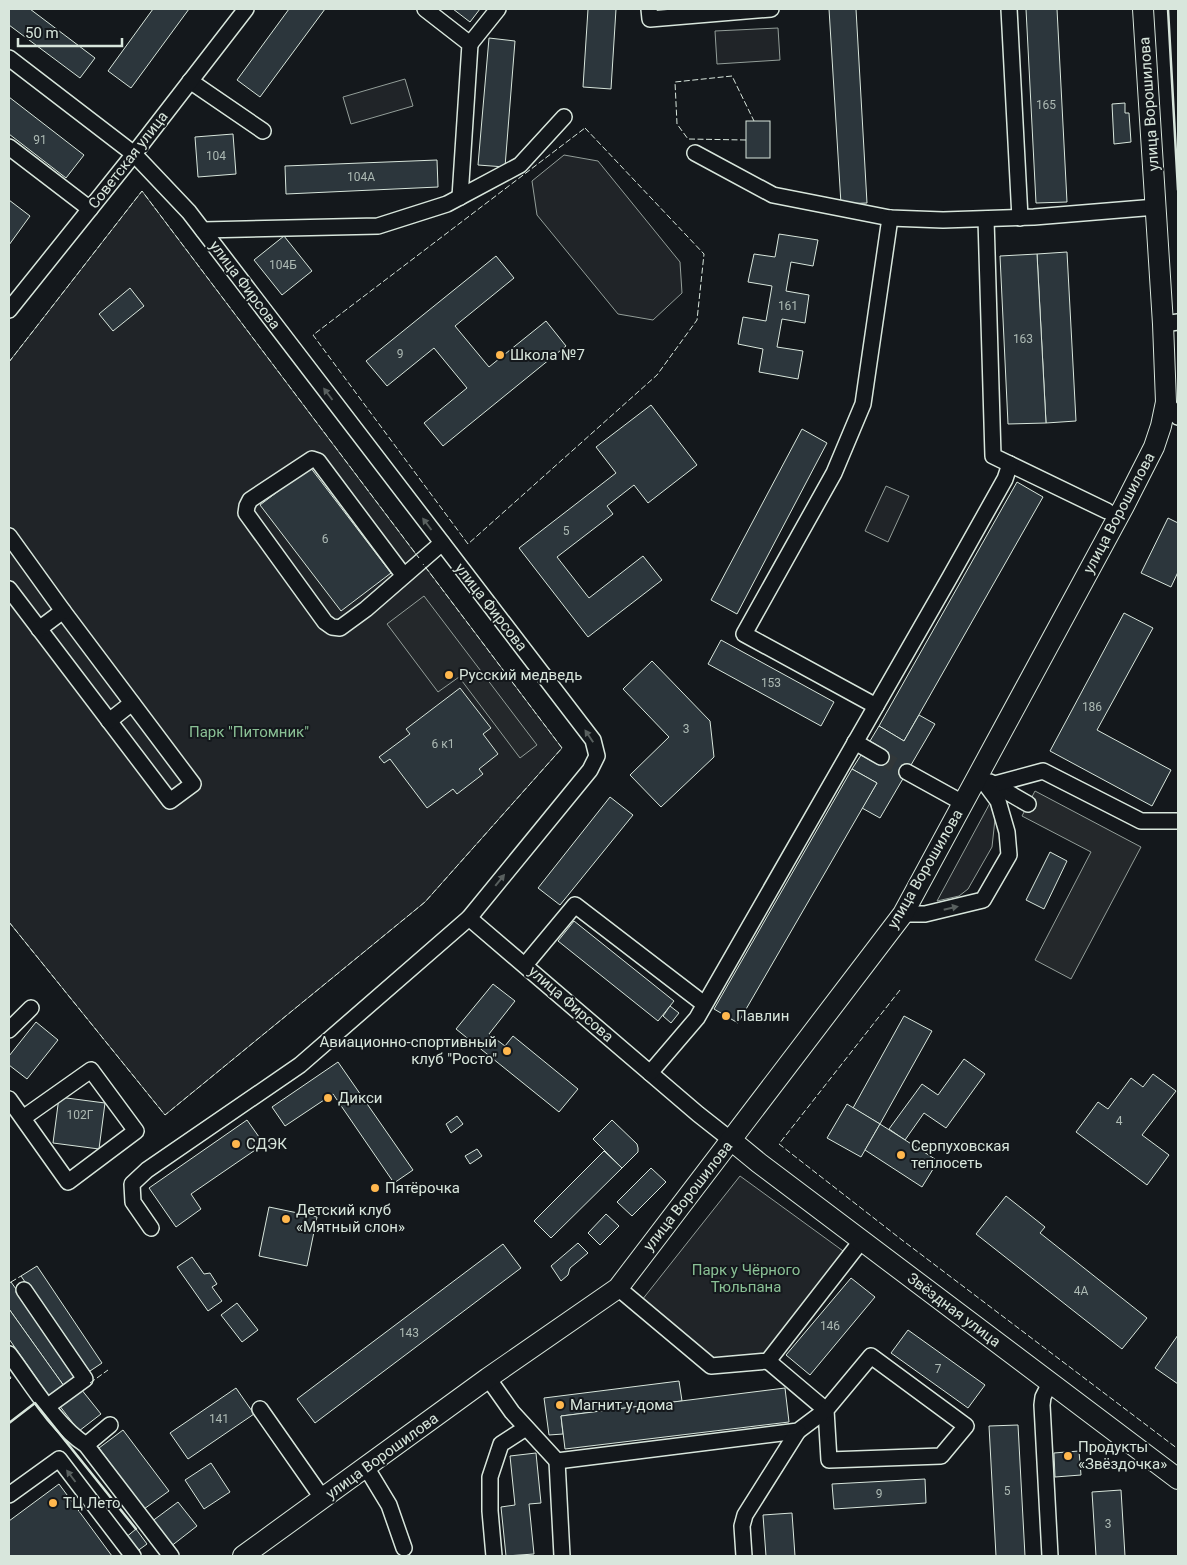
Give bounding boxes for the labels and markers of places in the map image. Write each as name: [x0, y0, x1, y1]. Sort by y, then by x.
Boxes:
place label: Школа №7: [510, 346, 585, 364]
marker: Школа №7: [494, 349, 506, 361]
place label: Русский медведь: [459, 666, 582, 684]
marker: Русский медведь: [443, 669, 455, 681]
place label: Павлин: [736, 1007, 789, 1025]
marker: Павлин: [720, 1010, 732, 1022]
place label: Авиационно-спортивный клуб "Росто": [319, 1033, 497, 1068]
marker: Авиационно-спортивный клуб "Росто": [501, 1045, 513, 1057]
place label: Дикси: [338, 1089, 382, 1107]
marker: Дикси: [322, 1092, 334, 1104]
place label: СДЭК: [246, 1135, 287, 1153]
place label: Серпуховская теплосеть: [911, 1137, 1010, 1172]
marker: СДЭК: [230, 1138, 242, 1150]
marker: Серпуховская теплосеть: [895, 1149, 907, 1161]
place label: Пятёрочка: [385, 1179, 460, 1197]
marker: Пятёрочка: [369, 1182, 381, 1194]
place label: Детский клуб «Мятный слон»: [296, 1201, 405, 1236]
marker: Детский клуб «Мятный слон»: [280, 1213, 292, 1225]
place label: Магнит у дома: [570, 1396, 674, 1414]
marker: Магнит у дома: [554, 1399, 566, 1411]
place label: Продукты «Звёздочка»: [1078, 1438, 1167, 1473]
marker: Продукты «Звёздочка»: [1062, 1450, 1074, 1462]
place label: ТЦ Лето: [63, 1494, 121, 1512]
marker: ТЦ Лето: [47, 1497, 59, 1509]

